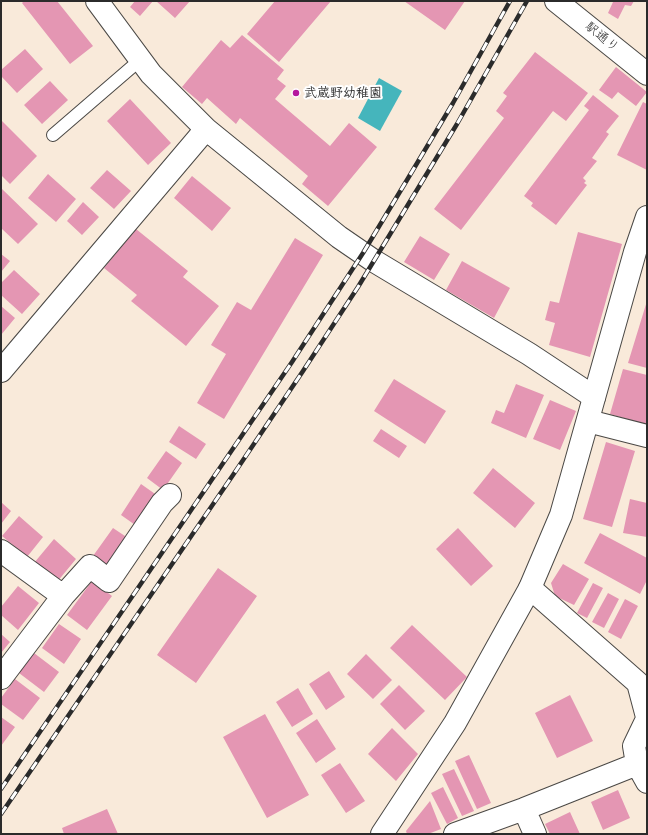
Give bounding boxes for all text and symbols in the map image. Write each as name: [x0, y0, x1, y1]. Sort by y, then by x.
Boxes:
street label: 駅通り: [582, 19, 622, 55]
place label: 武蔵野幼稚園: [304, 85, 382, 101]
marker: 武蔵野幼稚園: [291, 88, 301, 98]

